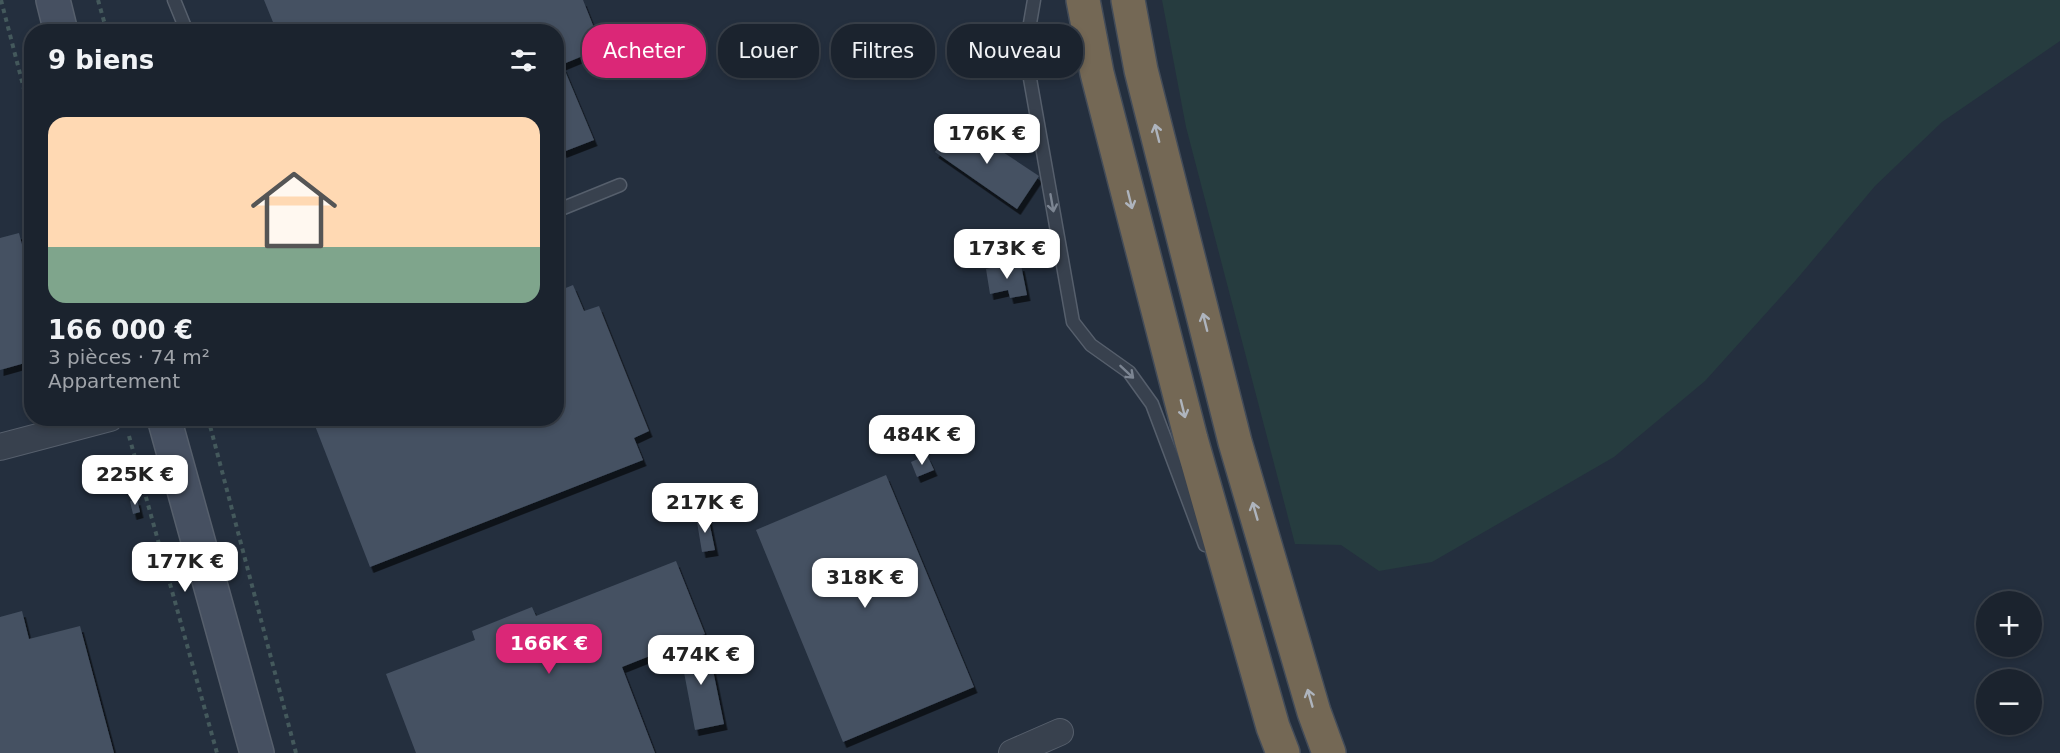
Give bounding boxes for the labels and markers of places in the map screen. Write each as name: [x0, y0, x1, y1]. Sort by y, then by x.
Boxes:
pin: 176K €: [938, 114, 1036, 165]
pin: 173K €: [958, 229, 1056, 280]
pin: 484K €: [873, 415, 971, 466]
pin: 225K €: [86, 455, 184, 506]
pin: 217K €: [656, 483, 754, 534]
pin: 177K €: [136, 542, 234, 593]
pin: 318K €: [816, 558, 914, 609]
pin: 166K €: [500, 624, 598, 675]
pin: 474K €: [652, 635, 750, 686]

